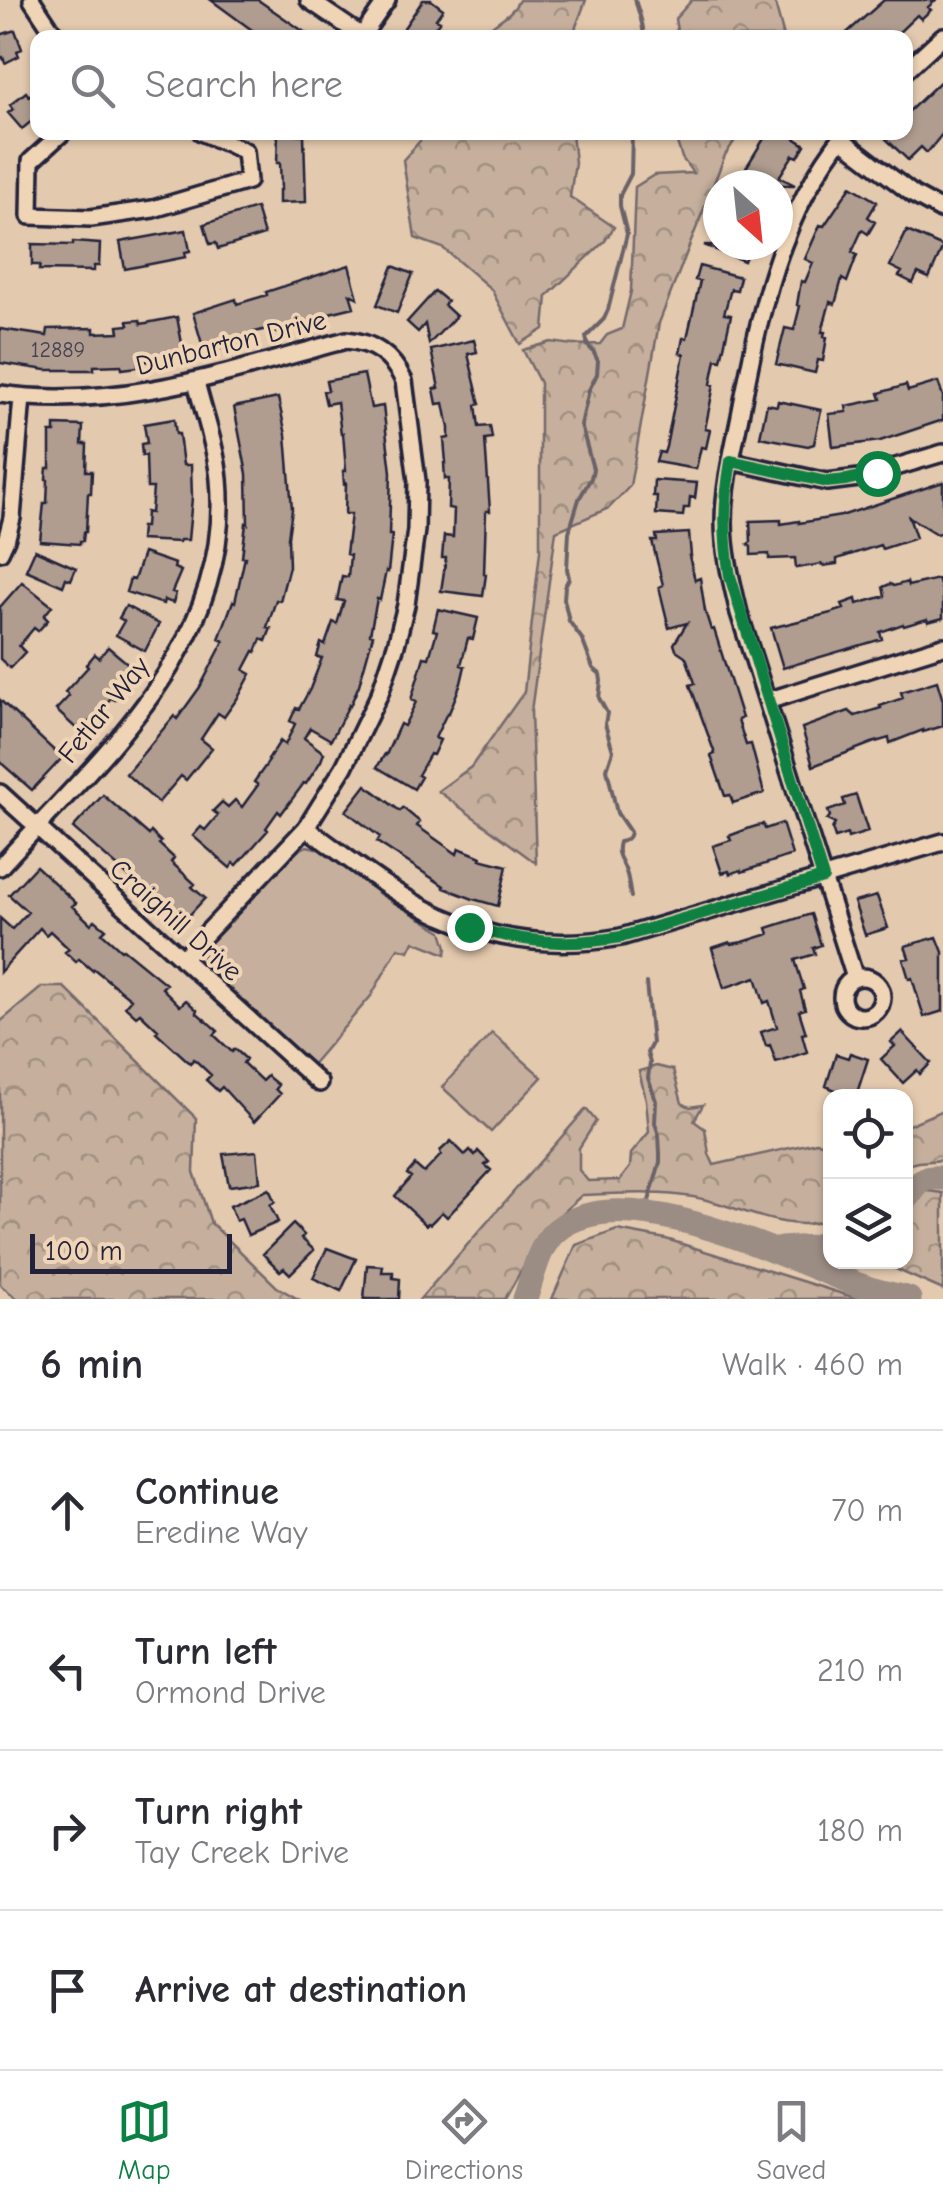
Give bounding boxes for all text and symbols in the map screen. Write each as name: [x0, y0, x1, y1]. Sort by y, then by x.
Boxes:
search box: [30, 30, 913, 140]
icon: search: [65, 58, 120, 113]
text: Search here: [145, 63, 343, 107]
north arrow: [703, 170, 793, 260]
street label: Dunbarton Drive: [132, 304, 330, 382]
house number: 12889: [31, 337, 85, 363]
route start: [855, 451, 901, 497]
street label: Fetlar Way: [52, 650, 157, 769]
street label: Craighill Drive: [103, 852, 249, 988]
route end: [447, 905, 493, 951]
map controls: [823, 1089, 913, 1269]
button: locate: [823, 1089, 913, 1179]
button: layers: [823, 1179, 913, 1269]
scale bar: [30, 1229, 232, 1274]
text: 100 m: [45, 1235, 123, 1267]
text: 6 min: [40, 1340, 143, 1389]
text: Walk · 460 m: [722, 1346, 903, 1383]
text: Continue: [135, 1470, 279, 1514]
icon: ahead: [40, 1483, 95, 1538]
text: 70 m: [831, 1492, 903, 1529]
text: Eredine Way: [135, 1514, 307, 1551]
text: Turn left: [135, 1630, 276, 1674]
icon: left: [40, 1643, 95, 1698]
text: 210 m: [817, 1652, 903, 1689]
text: Ormond Drive: [135, 1674, 326, 1711]
text: Turn right: [135, 1790, 302, 1834]
icon: right: [40, 1803, 95, 1858]
text: 180 m: [817, 1812, 903, 1849]
text: Tay Creek Drive: [135, 1834, 349, 1871]
icon: arrive: [40, 1963, 95, 2018]
text: Arrive at destination: [135, 1968, 467, 2012]
tab: Map: [117, 2094, 172, 2186]
tab: Directions: [405, 2094, 523, 2186]
tab: Saved: [756, 2094, 826, 2186]

